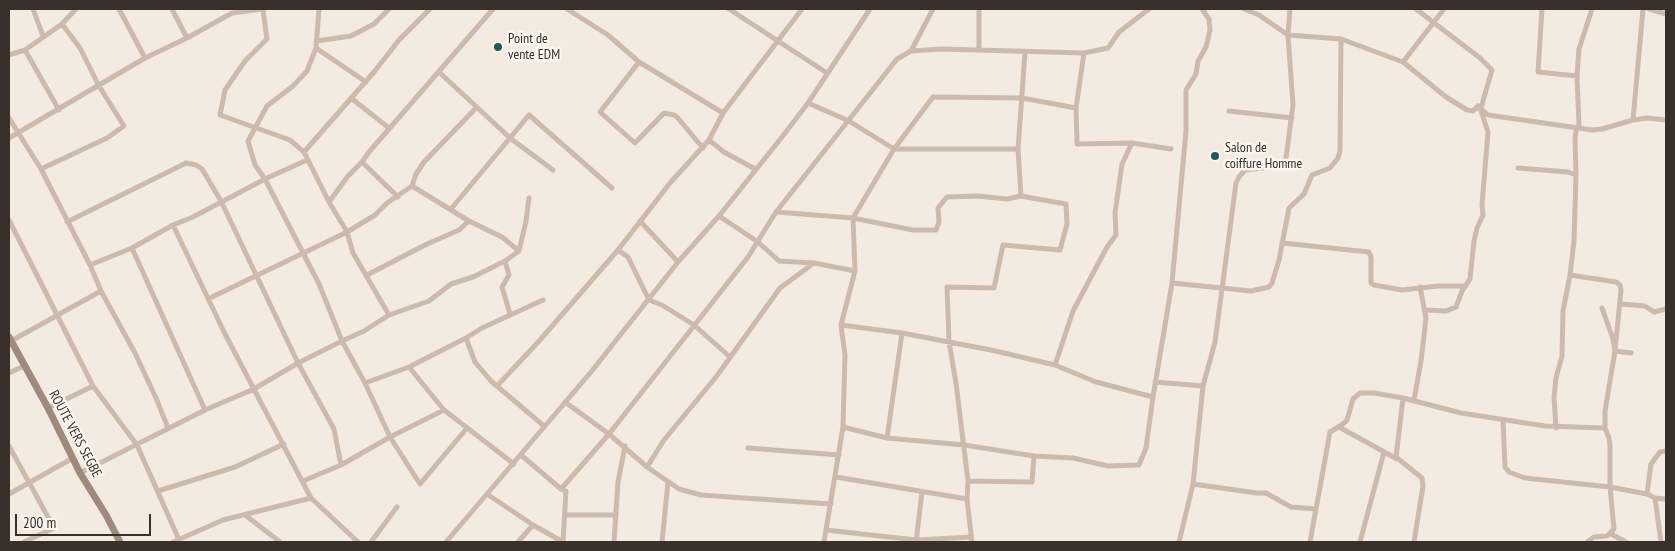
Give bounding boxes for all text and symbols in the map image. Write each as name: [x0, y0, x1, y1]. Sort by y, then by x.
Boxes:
place label: Point de vente EDM: [508, 31, 560, 64]
marker: Point de vente EDM: [492, 41, 504, 53]
place label: Salon de coiffure Homme: [1225, 140, 1302, 172]
marker: Salon de coiffure Homme: [1209, 150, 1221, 162]
street label: ROUTE VERS SEGBE: [45, 388, 105, 480]
scale bar: [18, 504, 154, 536]
text: 200 m: [23, 513, 56, 532]

